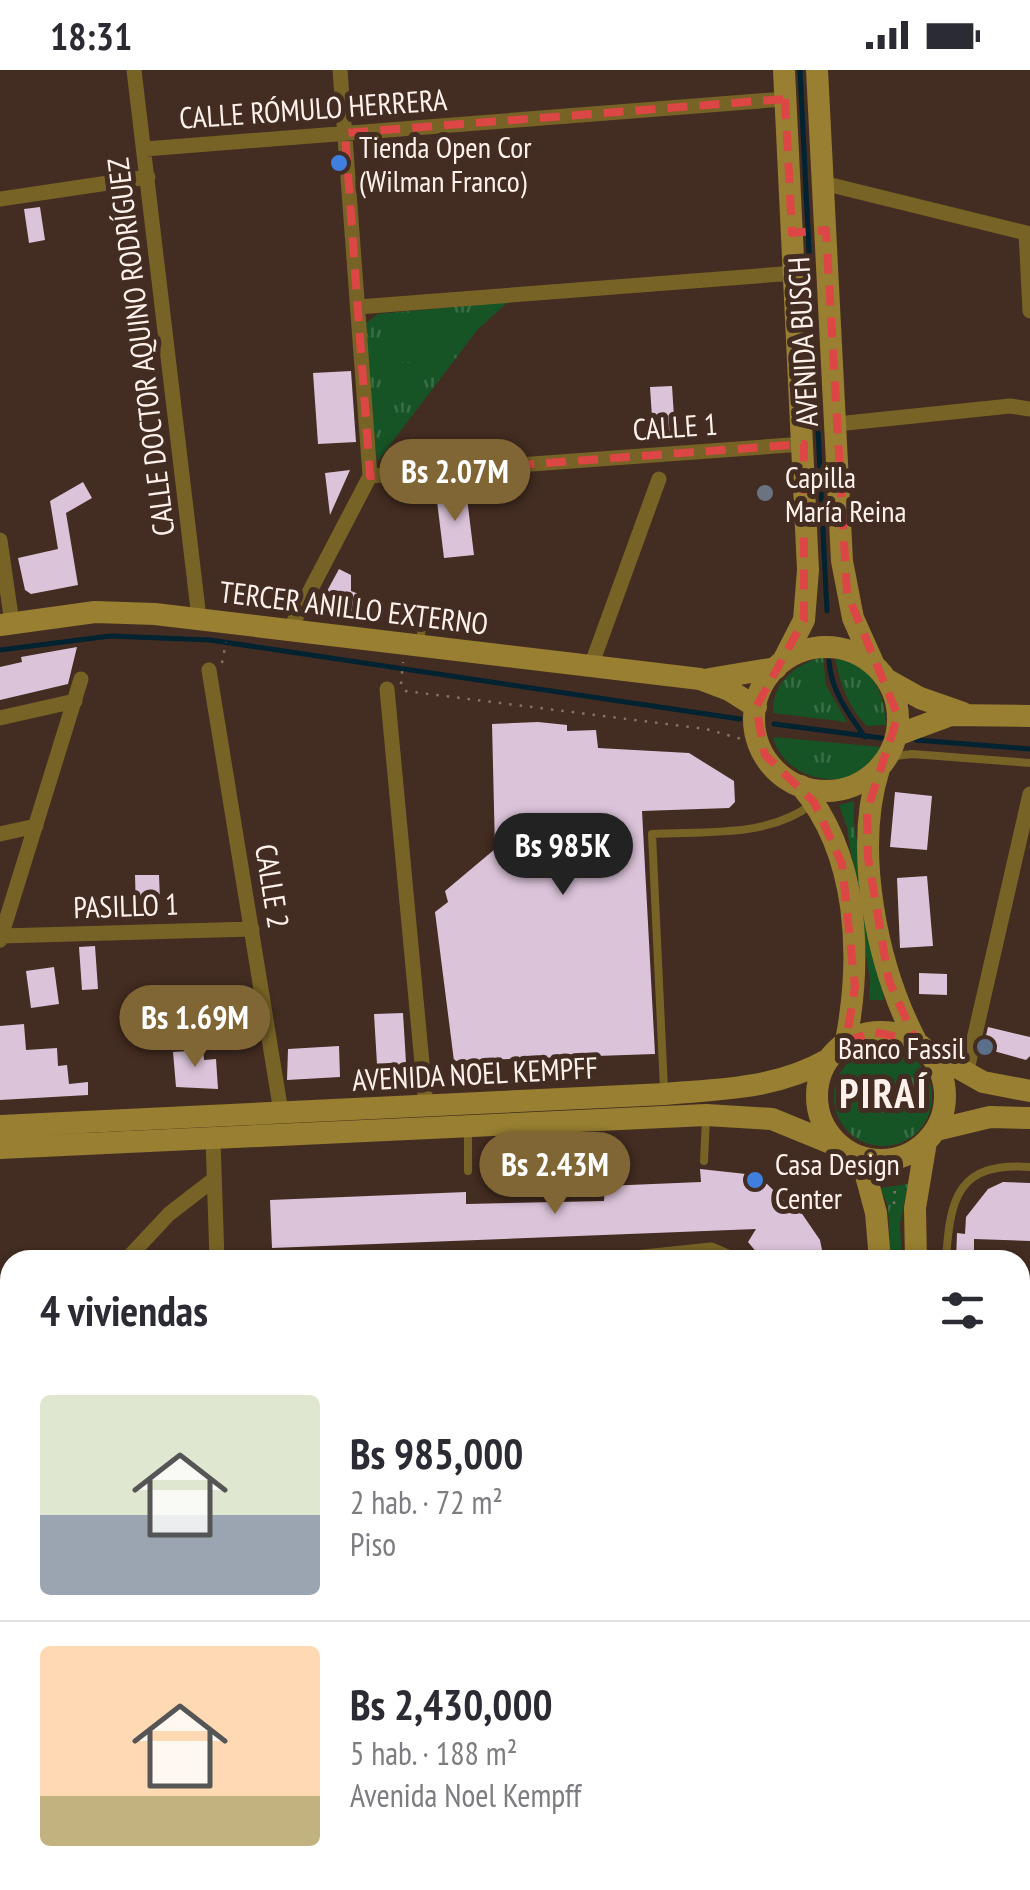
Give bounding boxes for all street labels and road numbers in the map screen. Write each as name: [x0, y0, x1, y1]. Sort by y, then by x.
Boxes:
street label: CALLE RÓMULO HERRERA: [178, 79, 449, 137]
street label: CALLE DOCTOR AQUINO RODRÍGUEZ: [97, 156, 183, 538]
street label: AVENIDA BUSCH: [778, 256, 826, 428]
street label: CALLE 1: [631, 404, 719, 448]
street label: TERCER ANILLO EXTERNO: [218, 571, 490, 643]
street label: CALLE 2: [247, 841, 299, 931]
street label: PASILLO 1: [73, 884, 179, 926]
street label: AVENIDA NOEL KEMPFF: [351, 1047, 599, 1099]

